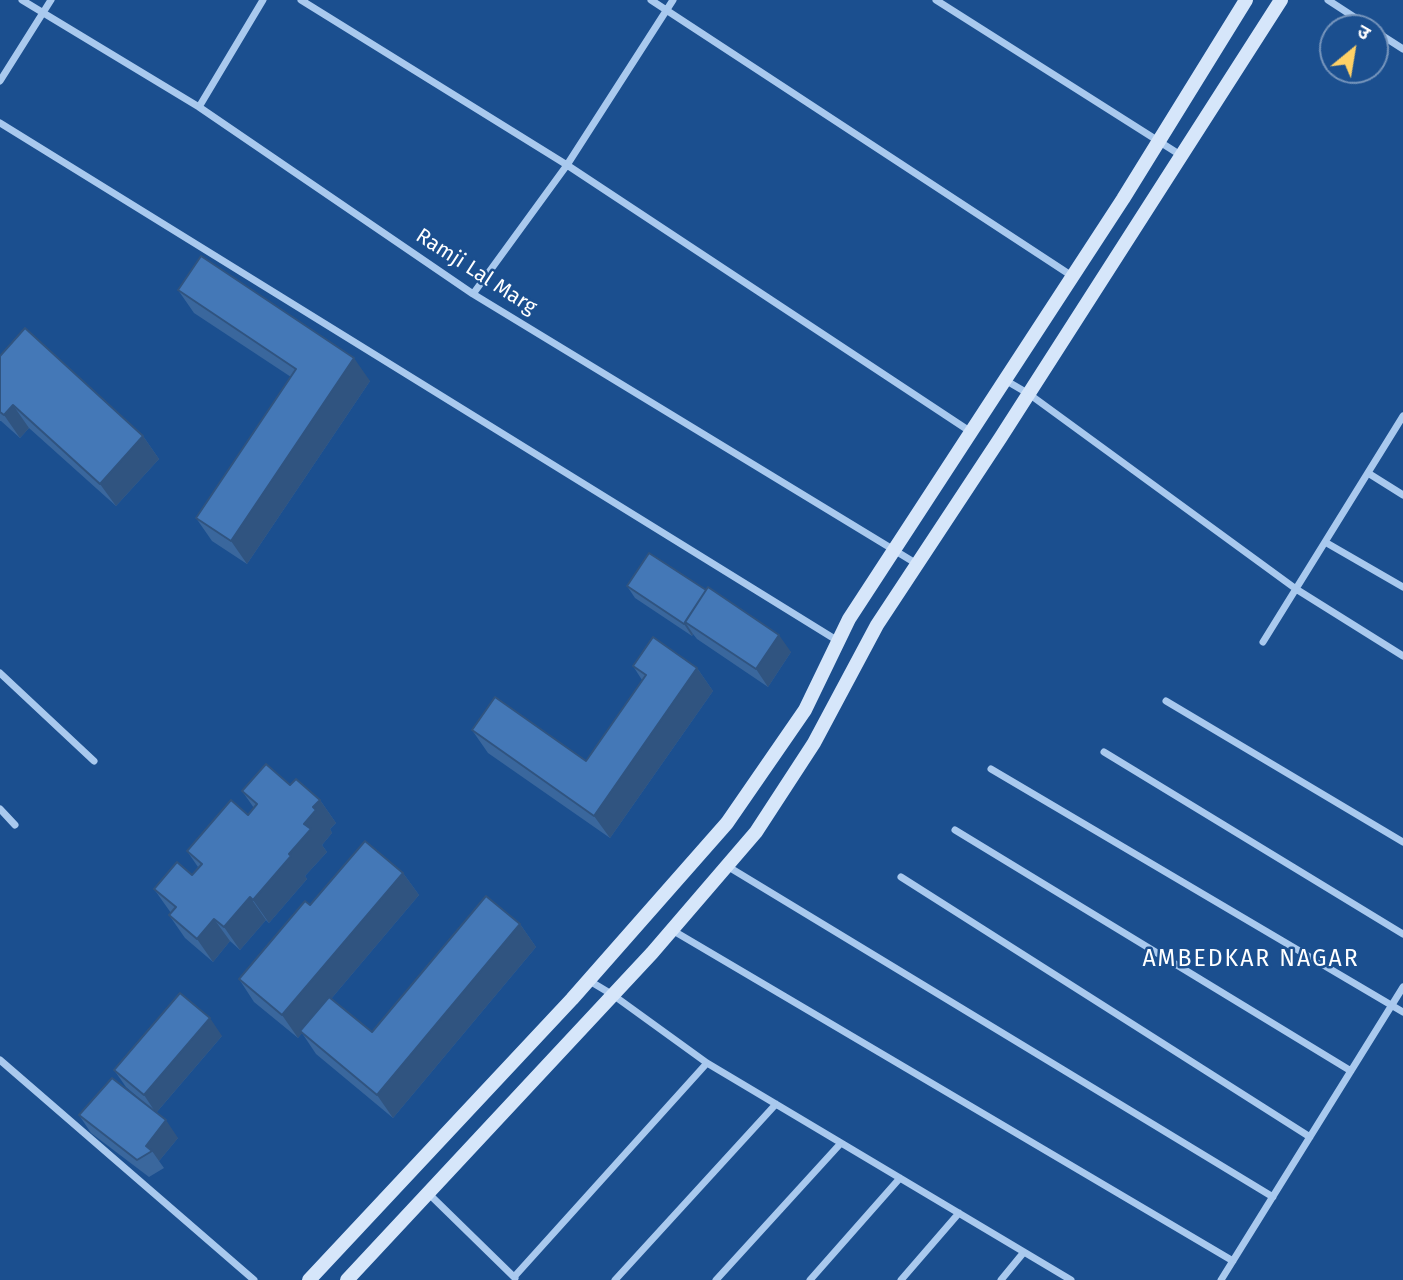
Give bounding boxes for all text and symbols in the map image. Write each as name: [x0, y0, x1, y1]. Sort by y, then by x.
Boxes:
north arrow: [1319, 14, 1389, 84]
text: उ: [1353, 19, 1374, 45]
street label: Ramji Lal Marg: [411, 224, 541, 320]
district label: AMBEDKAR NAGAR: [1144, 946, 1358, 974]

